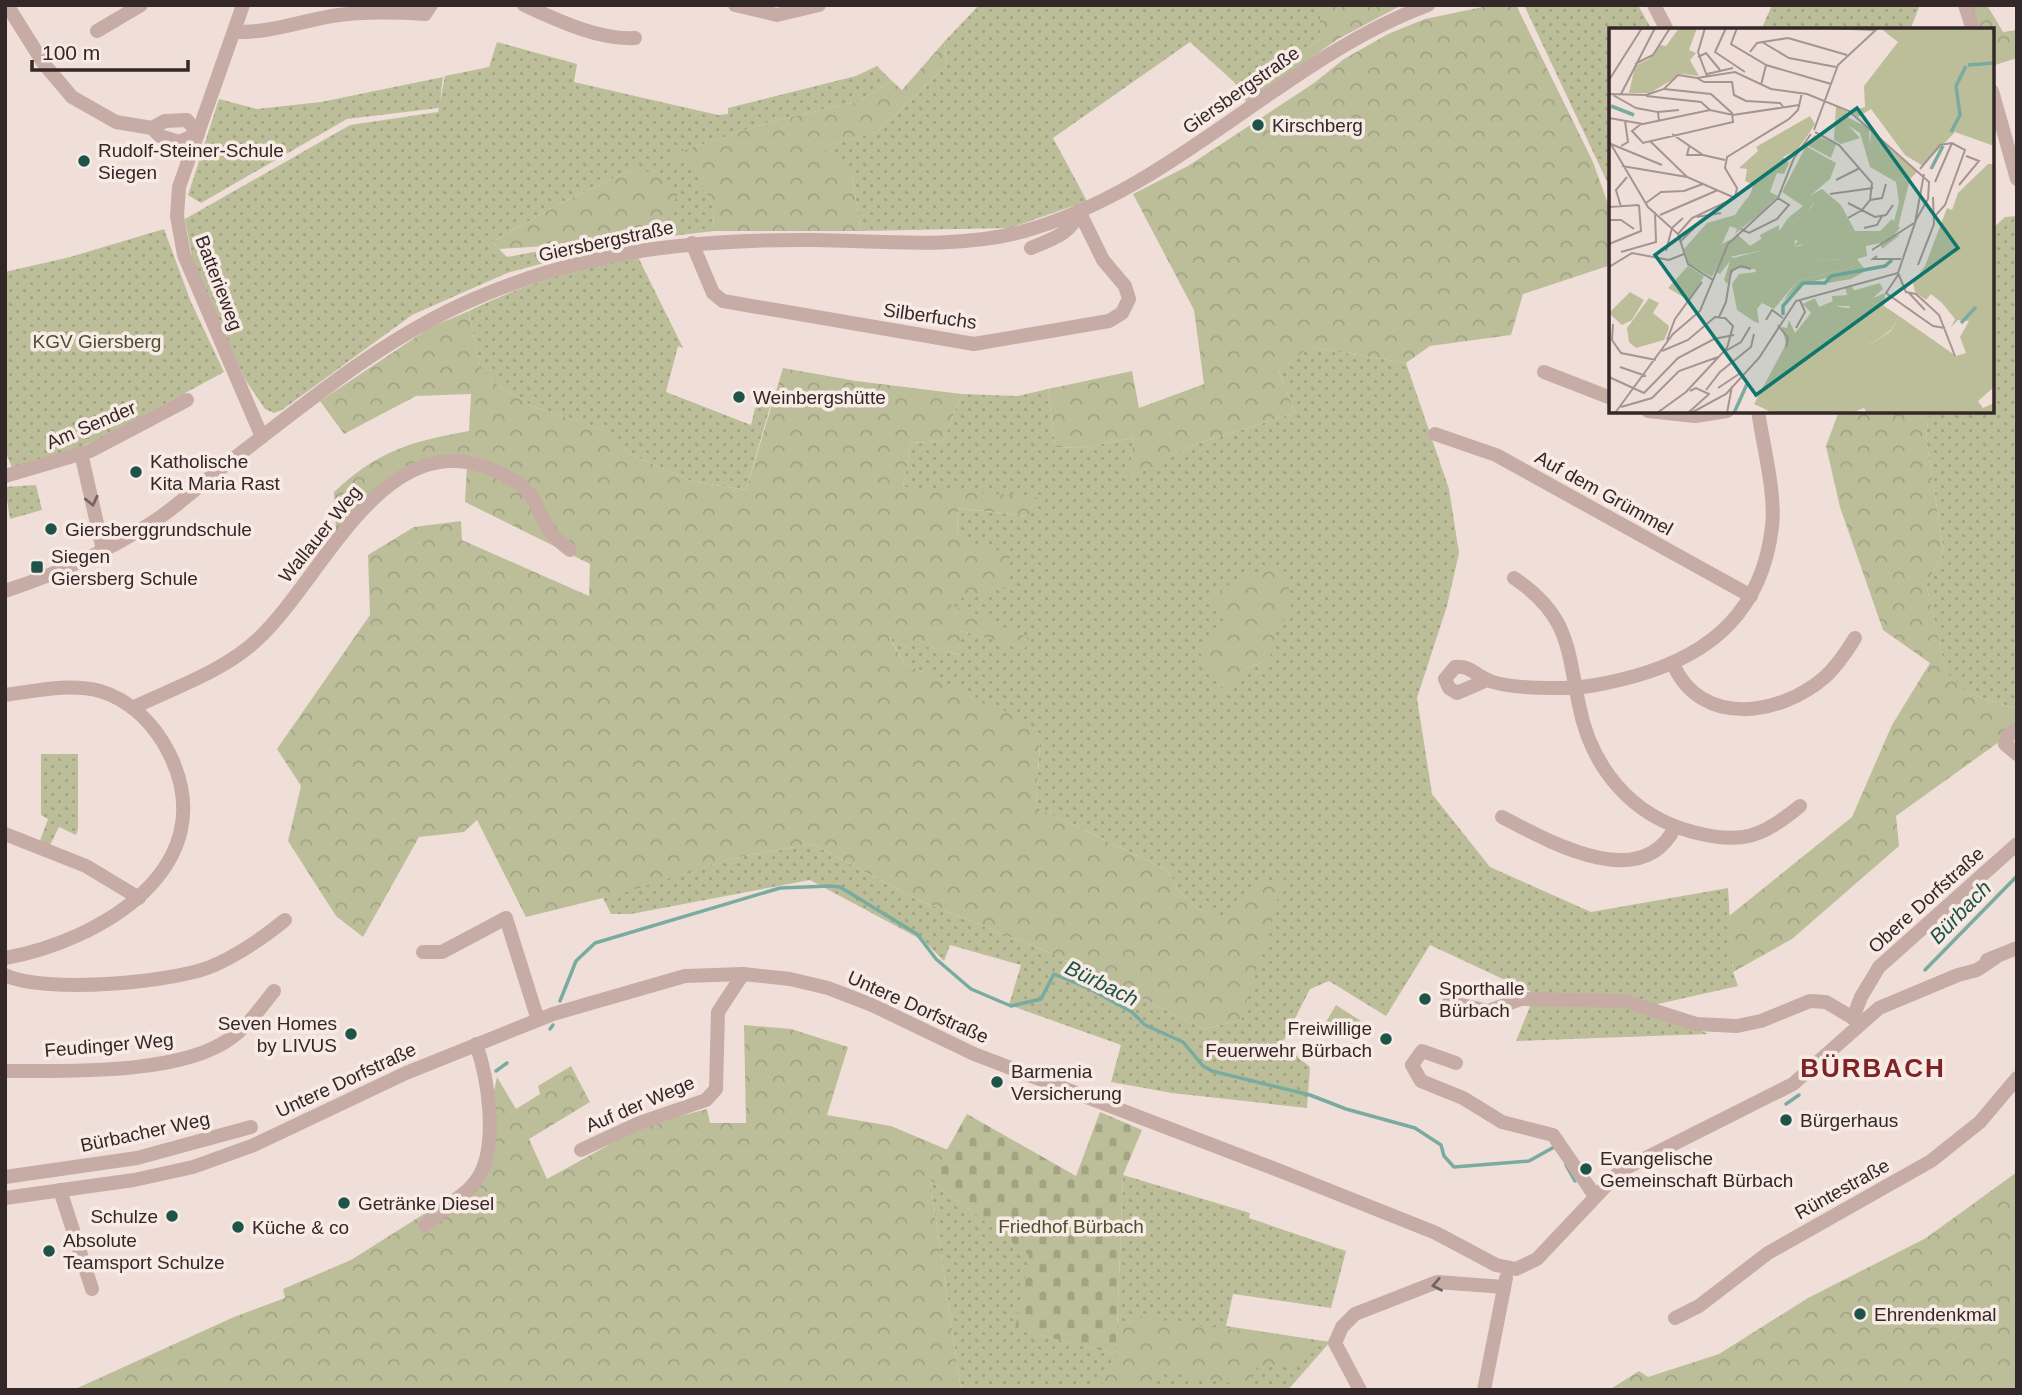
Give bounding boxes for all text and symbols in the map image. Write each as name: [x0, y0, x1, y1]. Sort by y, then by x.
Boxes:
scale bar: [32, 28, 187, 72]
inset map: [1609, 28, 1994, 413]
text: 100 m: [42, 41, 100, 64]
street label: Giersbergstraße: [1179, 42, 1303, 138]
place label: Kirschberg: [1272, 115, 1363, 136]
marker: Kirschberg: [1250, 117, 1266, 133]
place label: Rudolf-Steiner-Schule Siegen: [98, 140, 284, 183]
marker: Rudolf-Steiner-Schule Siegen: [76, 153, 92, 169]
street label: Giersbergstraße: [537, 216, 675, 266]
street label: Batterieweg: [191, 232, 247, 334]
street label: Silberfuchs: [882, 299, 978, 333]
park label: KGV Giersberg: [33, 331, 161, 352]
place label: Weinbergshütte: [753, 387, 886, 408]
marker: Weinbergshütte: [731, 389, 747, 405]
street label: Am Sender: [43, 397, 139, 453]
street label: Auf dem Grümmel: [1531, 446, 1677, 540]
place label: Katholische Kita Maria Rast: [150, 451, 281, 494]
marker: Katholische Kita Maria Rast: [128, 464, 144, 480]
street label: Wallauer Weg: [275, 481, 365, 587]
one-way arrow: [84, 495, 99, 507]
place label: Giersberggrundschule: [65, 519, 252, 540]
marker: Giersberggrundschule: [43, 521, 59, 537]
place label: Siegen Giersberg Schule: [51, 546, 198, 589]
marker: Siegen Giersberg Schule: [29, 559, 45, 575]
street label: Obere Dorfstraße: [1864, 843, 1988, 957]
water label: Bürbach: [1925, 876, 1995, 948]
water label: Bürbach: [1062, 956, 1142, 1010]
street label: Untere Dorfstraße: [844, 966, 992, 1048]
place label: Sporthalle Bürbach: [1439, 978, 1525, 1021]
marker: Sporthalle Bürbach: [1417, 991, 1433, 1007]
place label: Seven Homes by LIVUS: [218, 1013, 337, 1056]
place label: Freiwillige Feuerwehr Bürbach: [1205, 1018, 1372, 1061]
marker: Seven Homes by LIVUS: [343, 1026, 359, 1042]
street label: Feudinger Weg: [44, 1029, 174, 1061]
marker: Freiwillige Feuerwehr Bürbach: [1378, 1031, 1394, 1047]
street label: Untere Dorfstraße: [273, 1038, 419, 1122]
district label: BÜRBACH: [1800, 1053, 1946, 1083]
place label: Barmenia Versicherung: [1011, 1061, 1122, 1104]
street label: Auf der Wege: [583, 1072, 697, 1136]
marker: Barmenia Versicherung: [989, 1074, 1005, 1090]
street label: Bürbacher Weg: [78, 1108, 212, 1156]
place label: Bürgerhaus: [1800, 1110, 1898, 1131]
marker: Bürgerhaus: [1778, 1112, 1794, 1128]
place label: Evangelische Gemeinschaft Bürbach: [1600, 1148, 1793, 1191]
street label: Rüntestraße: [1791, 1154, 1893, 1224]
marker: Evangelische Gemeinschaft Bürbach: [1578, 1161, 1594, 1177]
place label: Getränke Diesel: [358, 1193, 494, 1214]
marker: Getränke Diesel: [336, 1195, 352, 1211]
place label: Schulze: [90, 1206, 158, 1227]
marker: Schulze: [164, 1208, 180, 1224]
park label: Friedhof Bürbach: [998, 1216, 1144, 1237]
place label: Küche & co: [252, 1217, 349, 1238]
marker: Küche & co: [230, 1219, 246, 1235]
place label: Absolute Teamsport Schulze: [63, 1230, 225, 1273]
marker: Absolute Teamsport Schulze: [41, 1243, 57, 1259]
one-way arrow: [1431, 1277, 1442, 1292]
place label: Ehrendenkmal: [1874, 1304, 1997, 1325]
marker: Ehrendenkmal: [1852, 1306, 1868, 1322]

